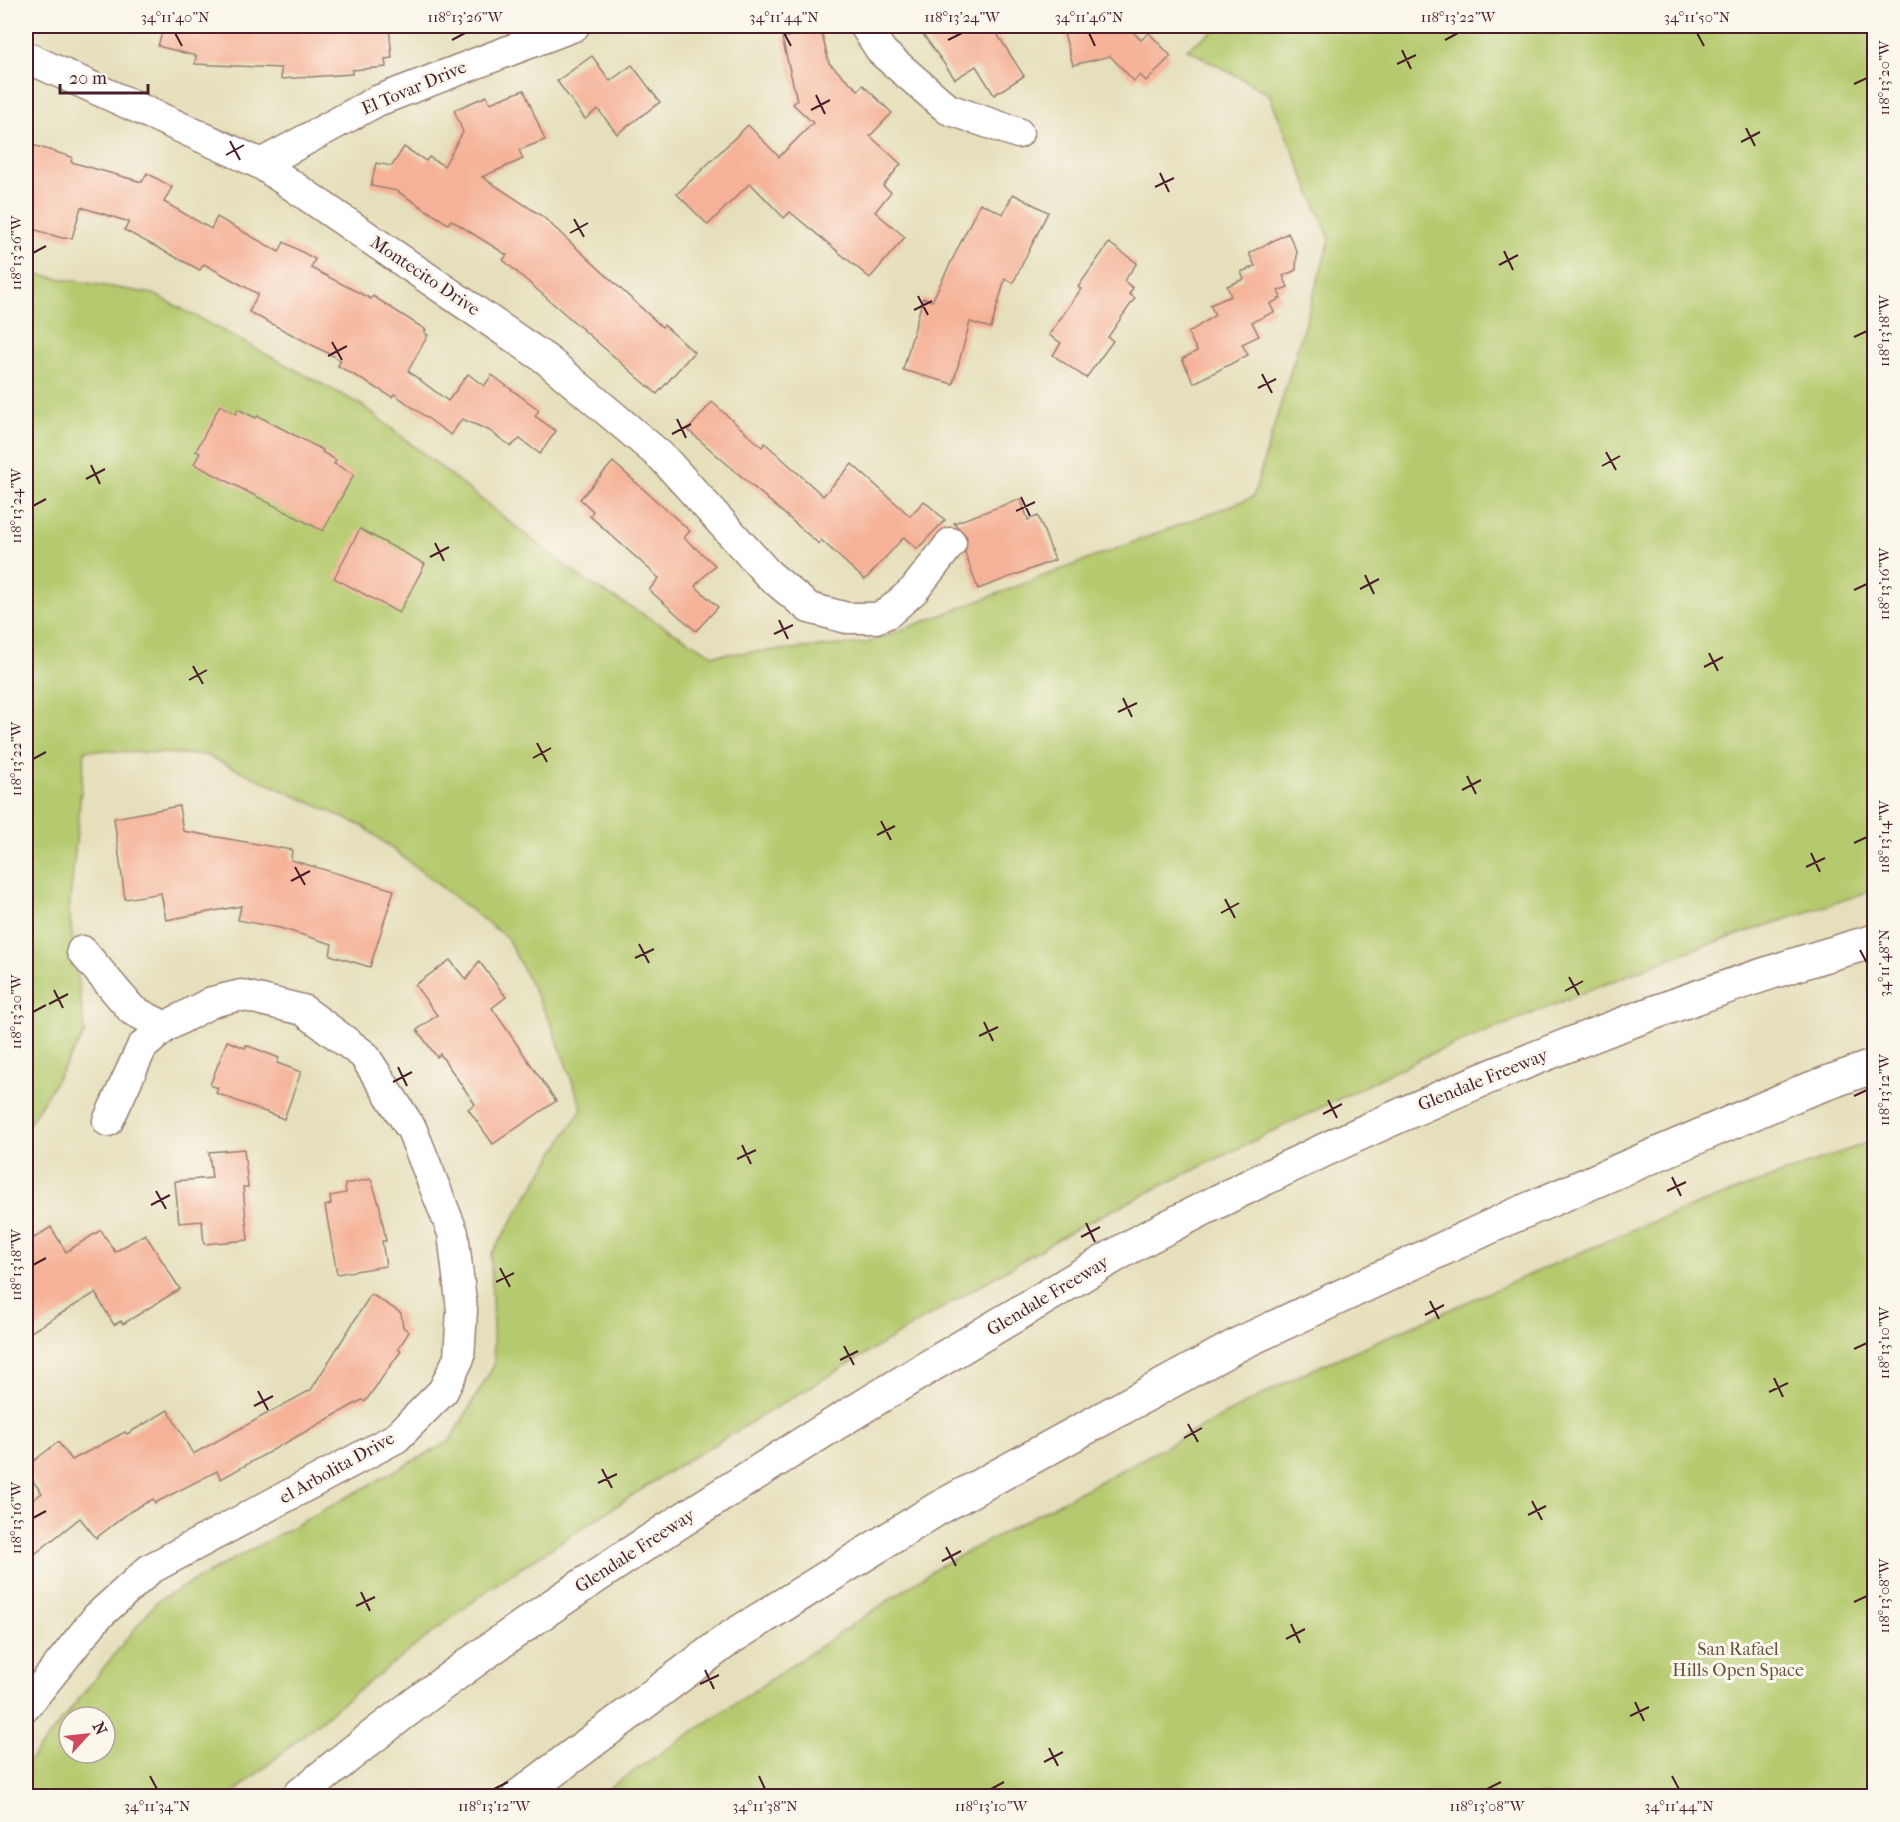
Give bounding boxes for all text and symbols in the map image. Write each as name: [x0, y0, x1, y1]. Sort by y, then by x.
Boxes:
text: 34°11'40"N: [141, 8, 210, 26]
text: 118°13'26"W: [428, 8, 504, 26]
text: 34°11'44"N: [749, 8, 819, 26]
text: 118°13'24"W: [924, 8, 1001, 26]
text: 34°11'46"N: [1055, 8, 1124, 26]
text: 118°13'22"W: [1421, 8, 1496, 26]
text: 34°11'50"N: [1664, 8, 1731, 26]
text: 118°13'20"W: [1875, 39, 1893, 115]
street label: El Tovar Drive: [358, 56, 470, 119]
scale bar: [60, 57, 148, 95]
text: 20 m: [69, 68, 107, 89]
text: 118°13'26"W: [7, 214, 25, 290]
street label: Montecito Drive: [366, 232, 484, 320]
text: 118°13'18"W: [1875, 294, 1893, 367]
text: 118°13'24"W: [7, 467, 25, 544]
text: 118°13'16"W: [1875, 547, 1893, 620]
text: 118°13'22"W: [7, 721, 25, 796]
text: 118°13'14"W: [1875, 799, 1893, 874]
text: 34°11'48"N: [1875, 928, 1893, 997]
text: 118°13'20"W: [7, 973, 25, 1049]
street label: Glendale Freeway: [1415, 1044, 1552, 1116]
text: 118°13'12"W: [1875, 1053, 1893, 1126]
text: 118°13'18"W: [7, 1228, 25, 1301]
street label: Glendale Freeway: [983, 1251, 1114, 1341]
text: 118°13'10"W: [1875, 1305, 1893, 1379]
street label: el Arbolita Drive: [276, 1428, 398, 1508]
text: 118°13'16"W: [7, 1481, 25, 1554]
street label: Glendale Freeway: [571, 1504, 700, 1597]
text: 118°13'08"W: [1875, 1557, 1893, 1633]
park label: San Rafael Hills Open Space: [1672, 1639, 1804, 1681]
north arrow: [57, 1705, 117, 1765]
text: N: [89, 1719, 112, 1739]
text: 34°11'34"N: [124, 1797, 191, 1815]
text: 118°13'12"W: [458, 1797, 531, 1815]
text: 34°11'38"N: [732, 1797, 798, 1815]
text: 118°13'10"W: [955, 1797, 1029, 1815]
text: 118°13'08"W: [1450, 1797, 1526, 1815]
text: 34°11'44"N: [1644, 1797, 1714, 1815]

